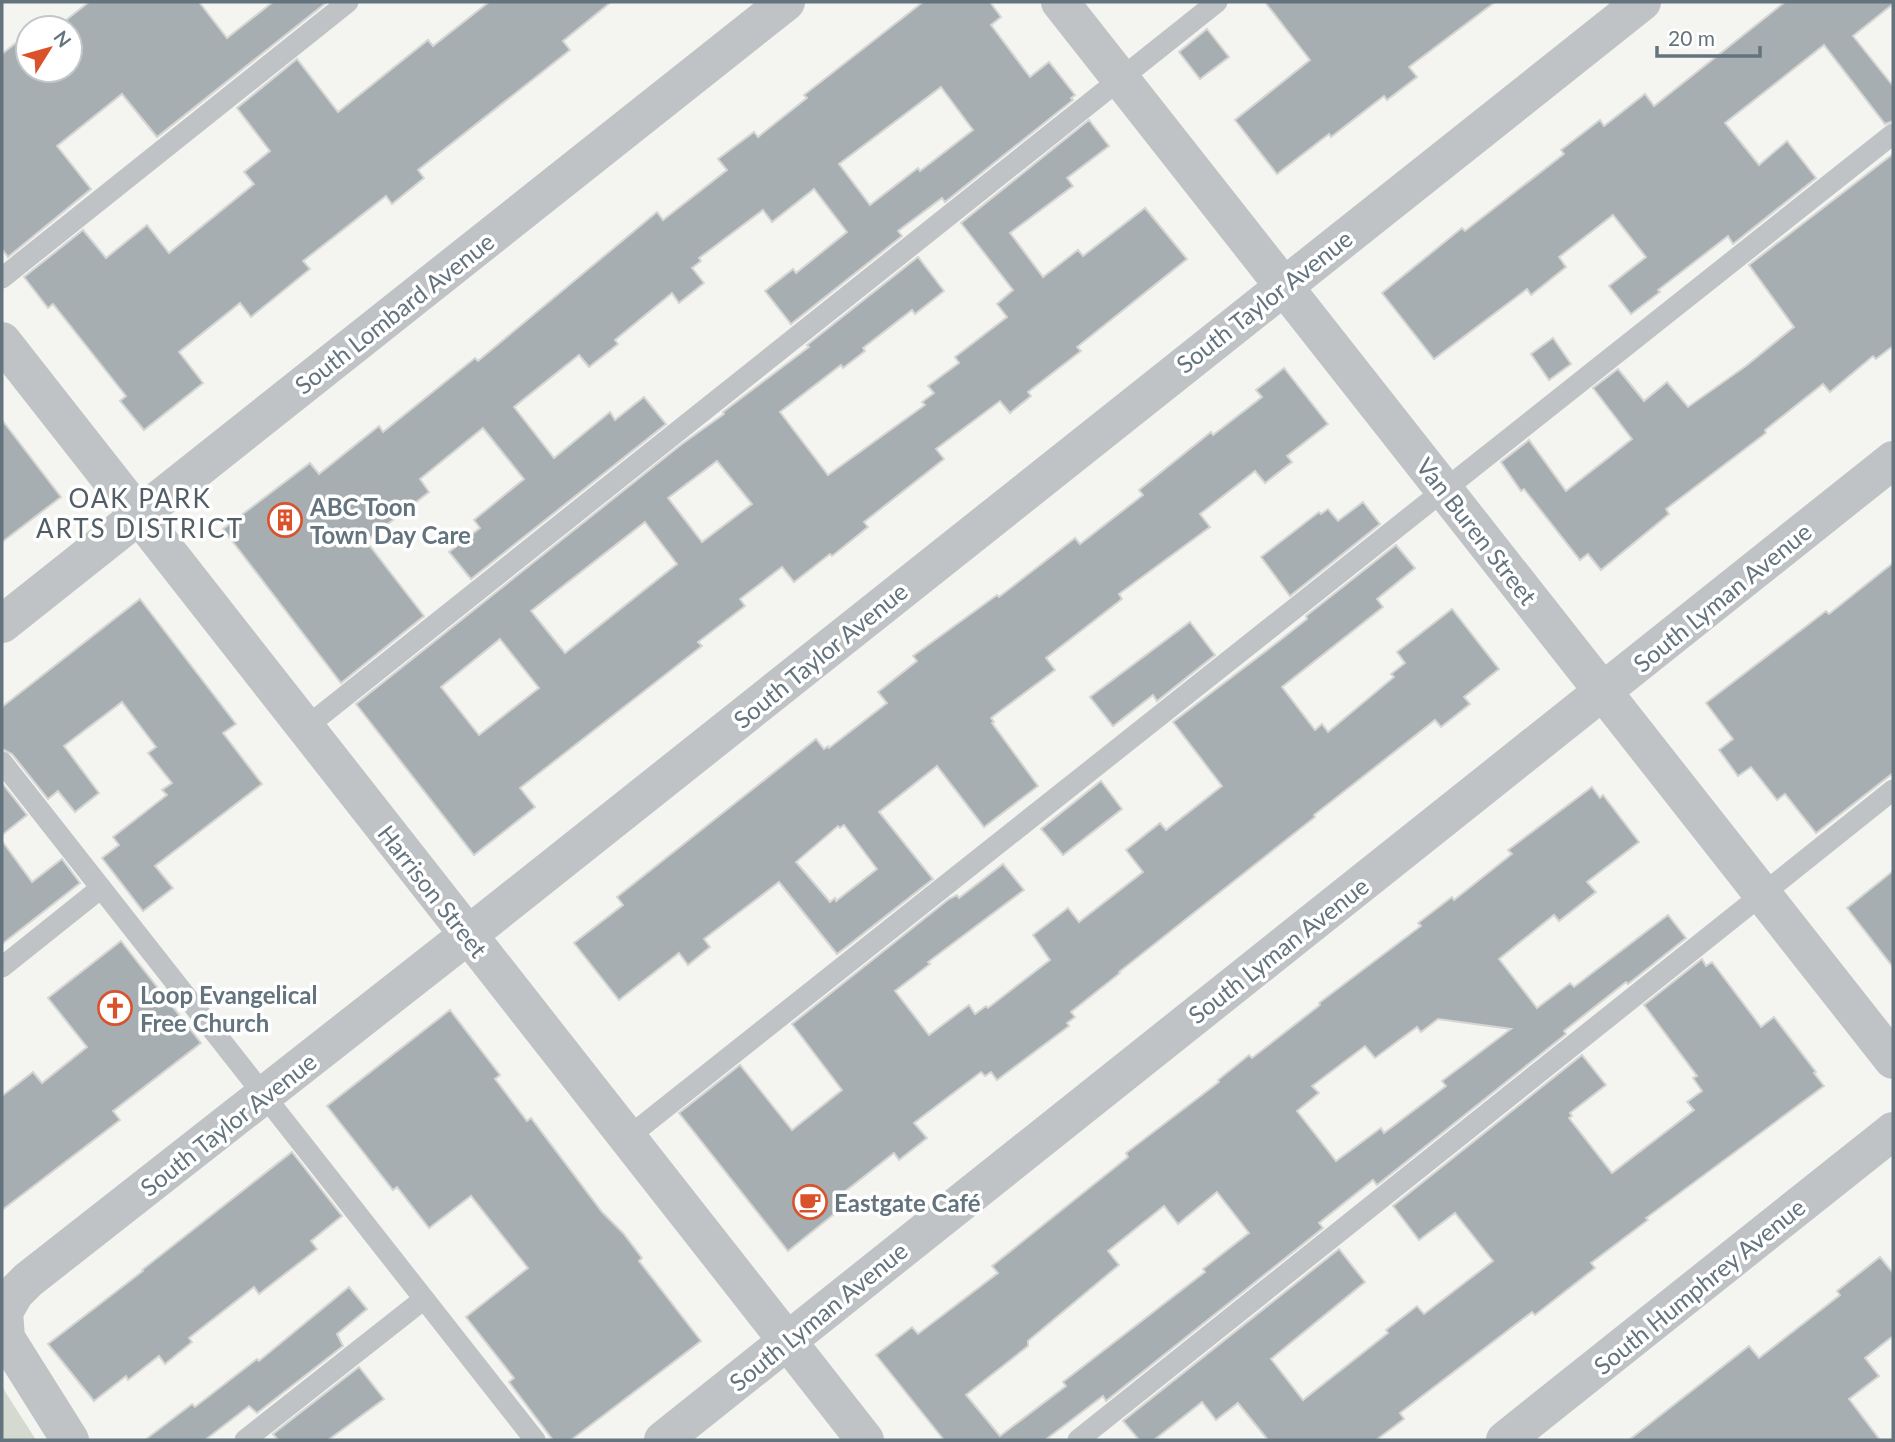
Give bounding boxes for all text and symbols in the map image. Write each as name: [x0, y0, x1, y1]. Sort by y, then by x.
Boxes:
north arrow: [14, 14, 84, 84]
scale bar: [1657, 14, 1760, 58]
text: 20 m: [1668, 25, 1715, 50]
text: N: [49, 26, 77, 51]
street label: South Taylor Avenue: [1170, 223, 1358, 379]
street label: South Lombard Avenue: [289, 226, 499, 400]
street label: Van Buren Street: [1411, 452, 1544, 610]
district label: OAK PARK ARTS DISTRICT: [36, 482, 244, 544]
place label: ABC Toon Town Day Care: [309, 492, 471, 549]
building icon: ABC Toon Town Day Care: [266, 501, 304, 539]
street label: South Lyman Avenue: [1627, 516, 1817, 678]
street label: South Taylor Avenue: [727, 576, 913, 734]
street label: Harrison Street: [372, 819, 494, 963]
street label: South Lyman Avenue: [1182, 871, 1374, 1029]
place label: Loop Evangelical Free Church: [140, 980, 317, 1037]
church icon: Loop Evangelical Free Church: [96, 989, 134, 1027]
street label: South Taylor Avenue: [134, 1046, 322, 1202]
cafe icon: Eastgate Café: [791, 1183, 829, 1221]
place label: Eastgate Café: [834, 1188, 981, 1217]
street label: South Humphrey Avenue: [1588, 1192, 1810, 1380]
street label: South Lyman Avenue: [723, 1235, 913, 1397]

